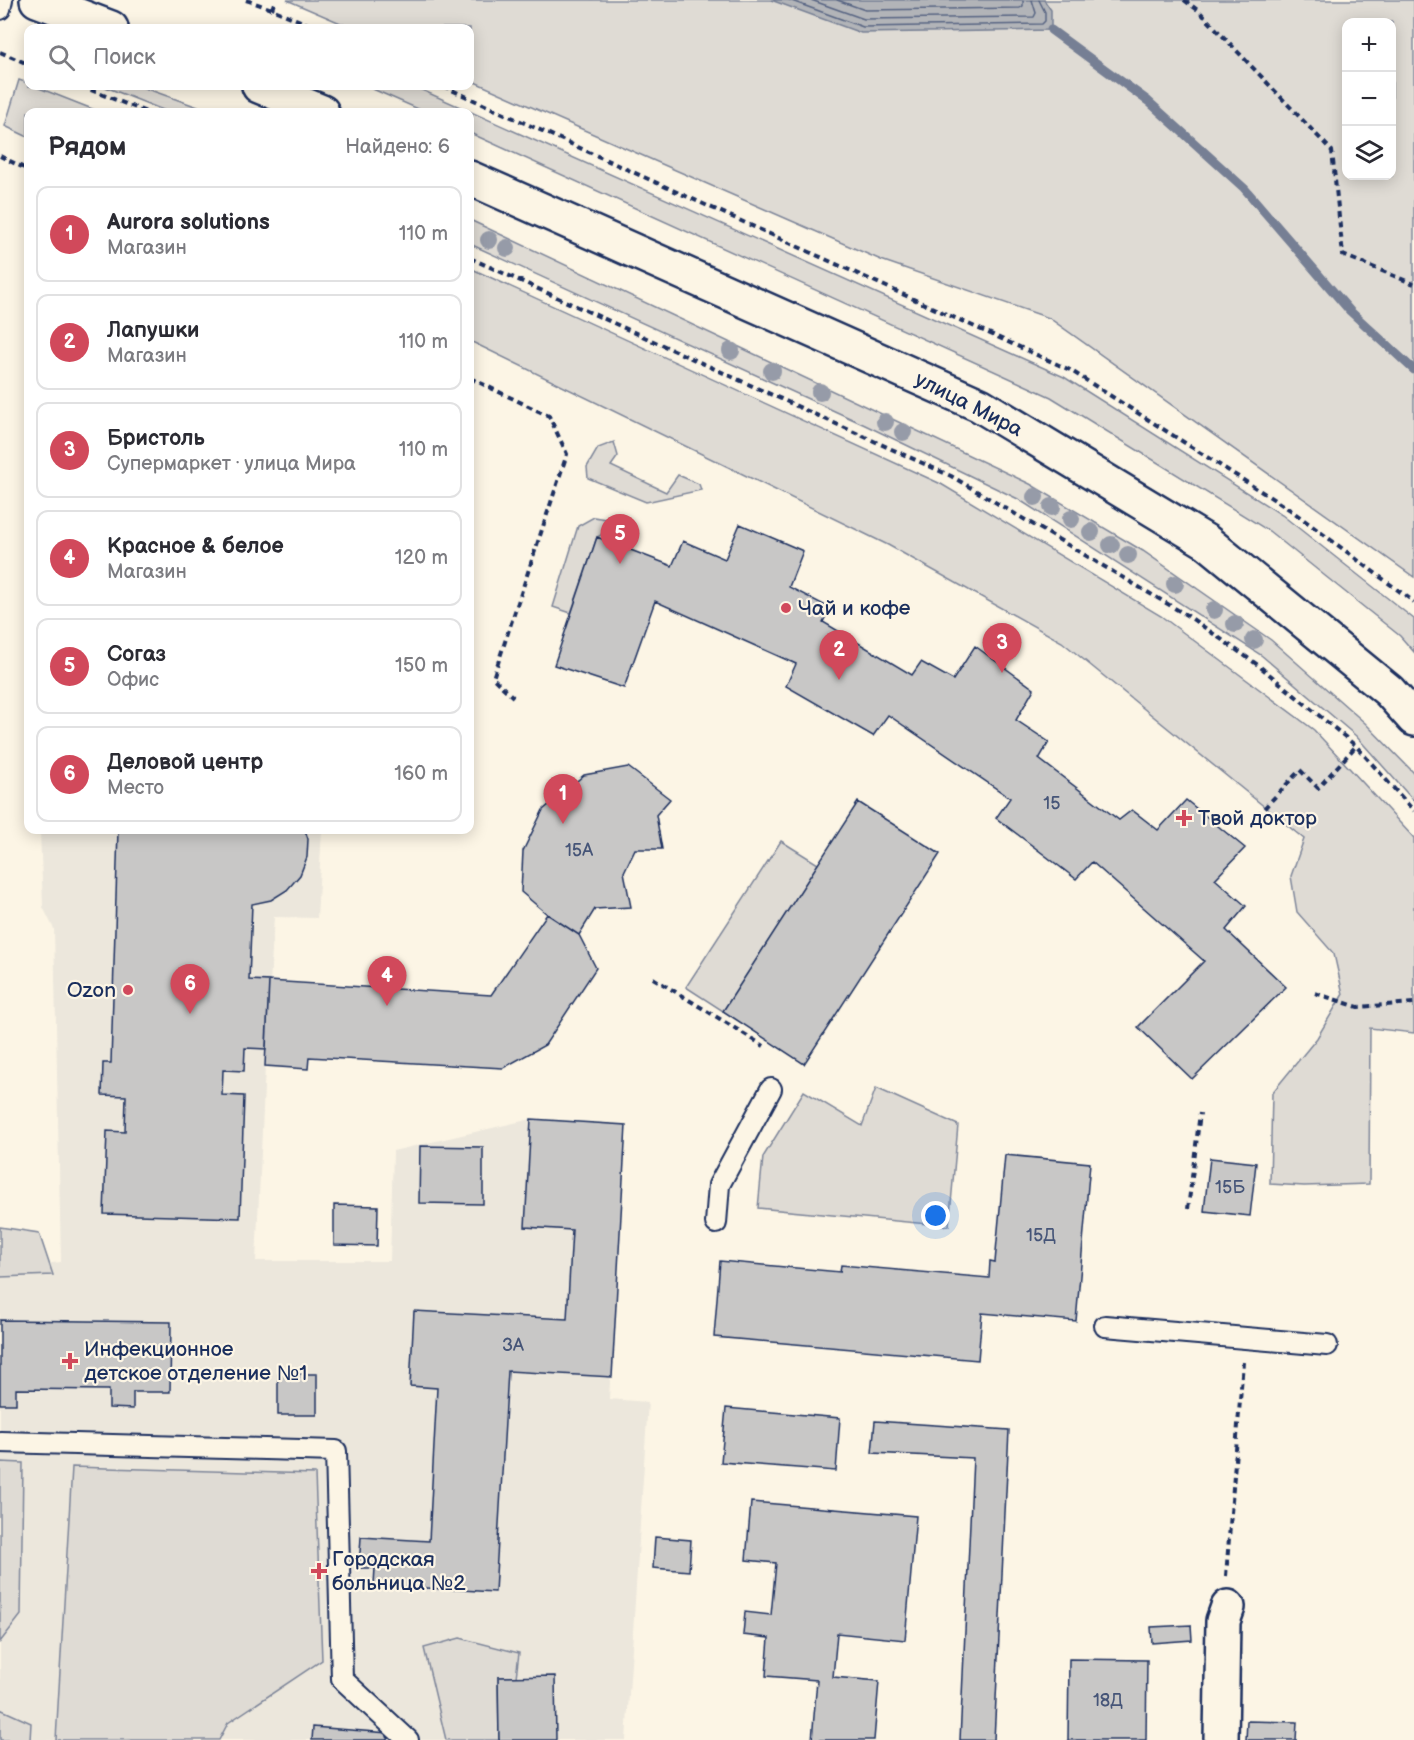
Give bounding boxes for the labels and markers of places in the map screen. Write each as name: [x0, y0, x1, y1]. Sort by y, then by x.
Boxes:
pin: 5: [600, 514, 640, 564]
place label: Чай и кофе: [798, 596, 911, 621]
marker: Чай и кофе: [779, 601, 793, 615]
pin: 3: [982, 624, 1022, 673]
pin: 2: [820, 630, 858, 680]
pin: 1: [544, 774, 582, 824]
place label: Твой доктор: [1198, 806, 1317, 831]
marker: Твой доктор: [1175, 809, 1193, 827]
pin: 4: [368, 956, 406, 1006]
pin: 6: [170, 964, 210, 1014]
place label: Ozon: [67, 978, 116, 1003]
marker: Ozon: [121, 983, 135, 997]
place label: Инфекционное детское отделение №1: [84, 1337, 307, 1386]
marker: Инфекционное детское отделение №1: [61, 1352, 79, 1370]
place label: Городская больница №2: [332, 1547, 466, 1596]
marker: Городская больница №2: [310, 1562, 328, 1580]

